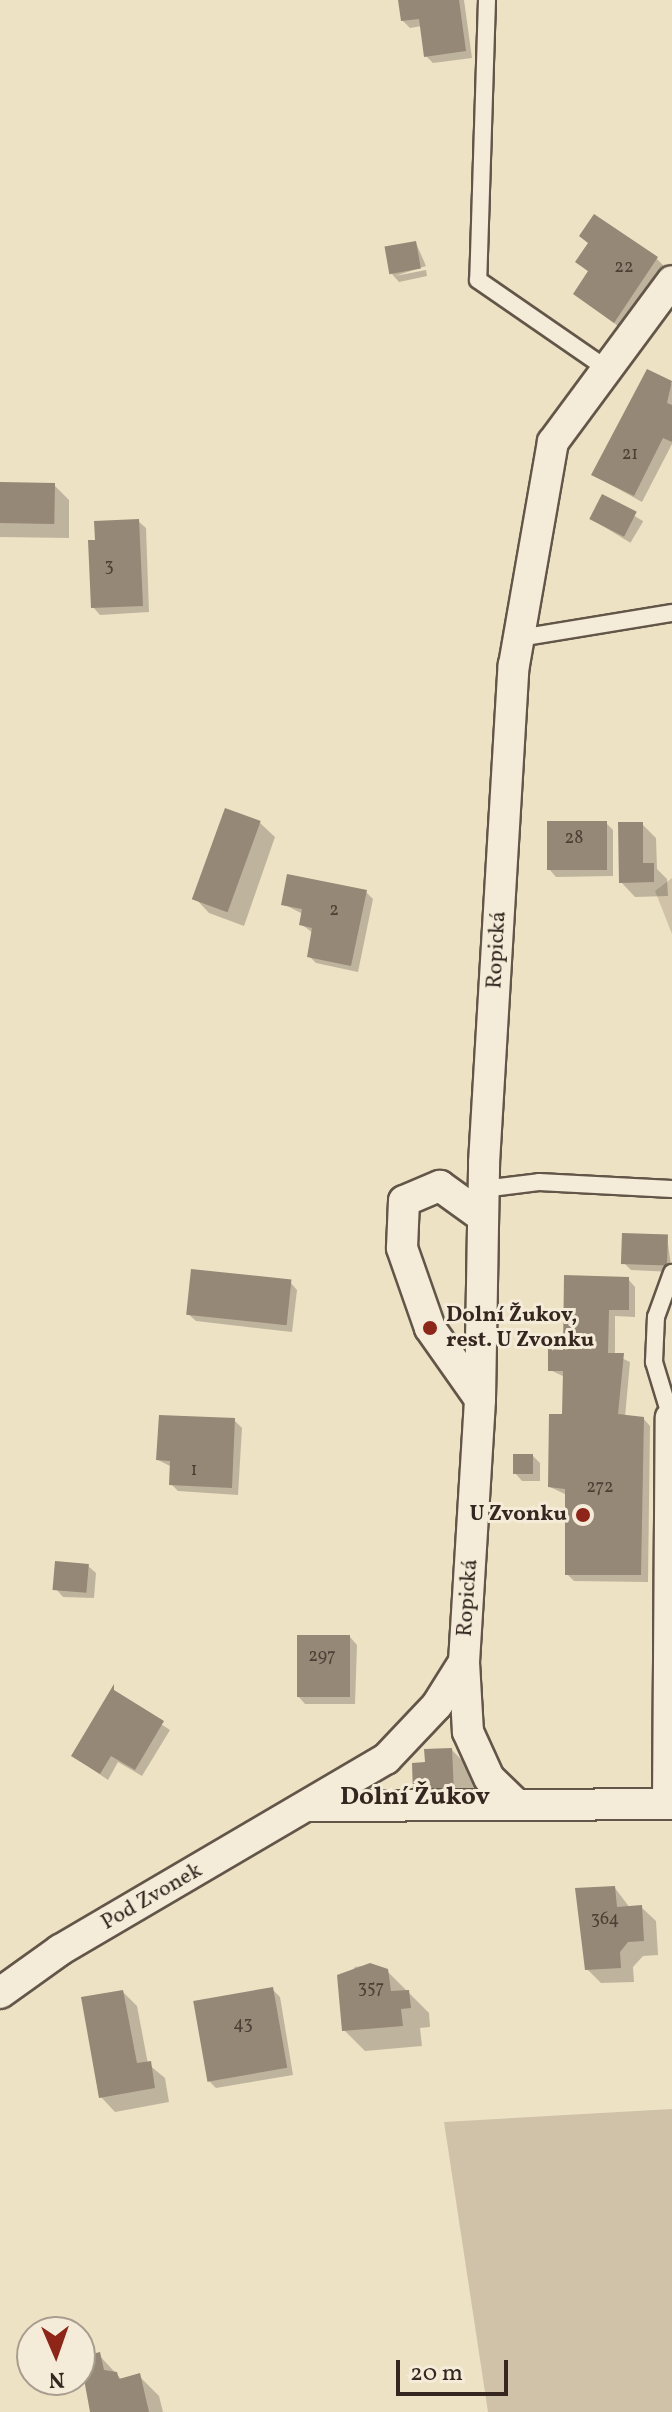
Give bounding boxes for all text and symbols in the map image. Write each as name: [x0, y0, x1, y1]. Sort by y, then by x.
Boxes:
house number: 22: [614, 257, 634, 279]
house number: 21: [622, 444, 638, 466]
house number: 3: [104, 556, 114, 578]
house number: 28: [565, 828, 583, 850]
house number: 2: [329, 900, 339, 922]
street label: Ropická: [482, 910, 512, 990]
place label: Dolní Žukov, rest. U Zvonku: [446, 1302, 594, 1354]
marker: Dolní Žukov, rest. U Zvonku: [421, 1319, 439, 1337]
house number: 1: [191, 1460, 197, 1482]
house number: 272: [586, 1477, 614, 1499]
place label: U Zvonku: [469, 1502, 567, 1528]
marker: U Zvonku: [574, 1506, 592, 1524]
street label: Ropická: [452, 1558, 484, 1638]
house number: 297: [308, 1646, 336, 1668]
district label: Dolní Žukov: [340, 1782, 490, 1814]
street label: Pod Zvonek: [97, 1857, 207, 1937]
house number: 364: [591, 1909, 619, 1931]
house number: 357: [358, 1978, 384, 2000]
house number: 43: [233, 2014, 253, 2036]
north arrow: [16, 2316, 96, 2396]
scale bar: [400, 2344, 512, 2394]
text: 20 m: [410, 2357, 463, 2391]
text: N: [48, 2363, 65, 2394]

